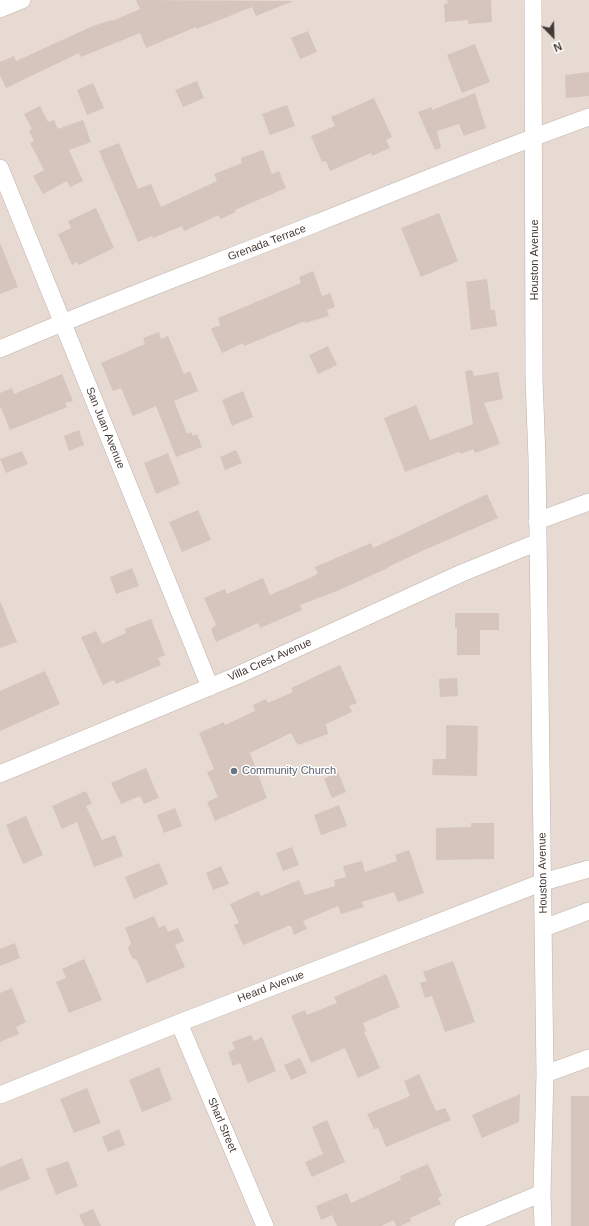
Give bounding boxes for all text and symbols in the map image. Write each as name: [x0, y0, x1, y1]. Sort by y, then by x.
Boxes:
north arrow: [533, 16, 573, 56]
text: N: [552, 40, 564, 54]
street label: Houston Avenue: [528, 219, 542, 301]
street label: Grenada Terrace: [226, 222, 308, 264]
street label: San Juan Avenue: [83, 385, 127, 471]
street label: Villa Crest Avenue: [226, 636, 314, 684]
place label: Community Church: [242, 764, 336, 778]
marker: Community Church: [229, 766, 239, 776]
street label: Houston Avenue: [536, 832, 550, 914]
street label: Heard Avenue: [236, 968, 306, 1006]
street label: Sharl Street: [205, 1096, 239, 1154]

